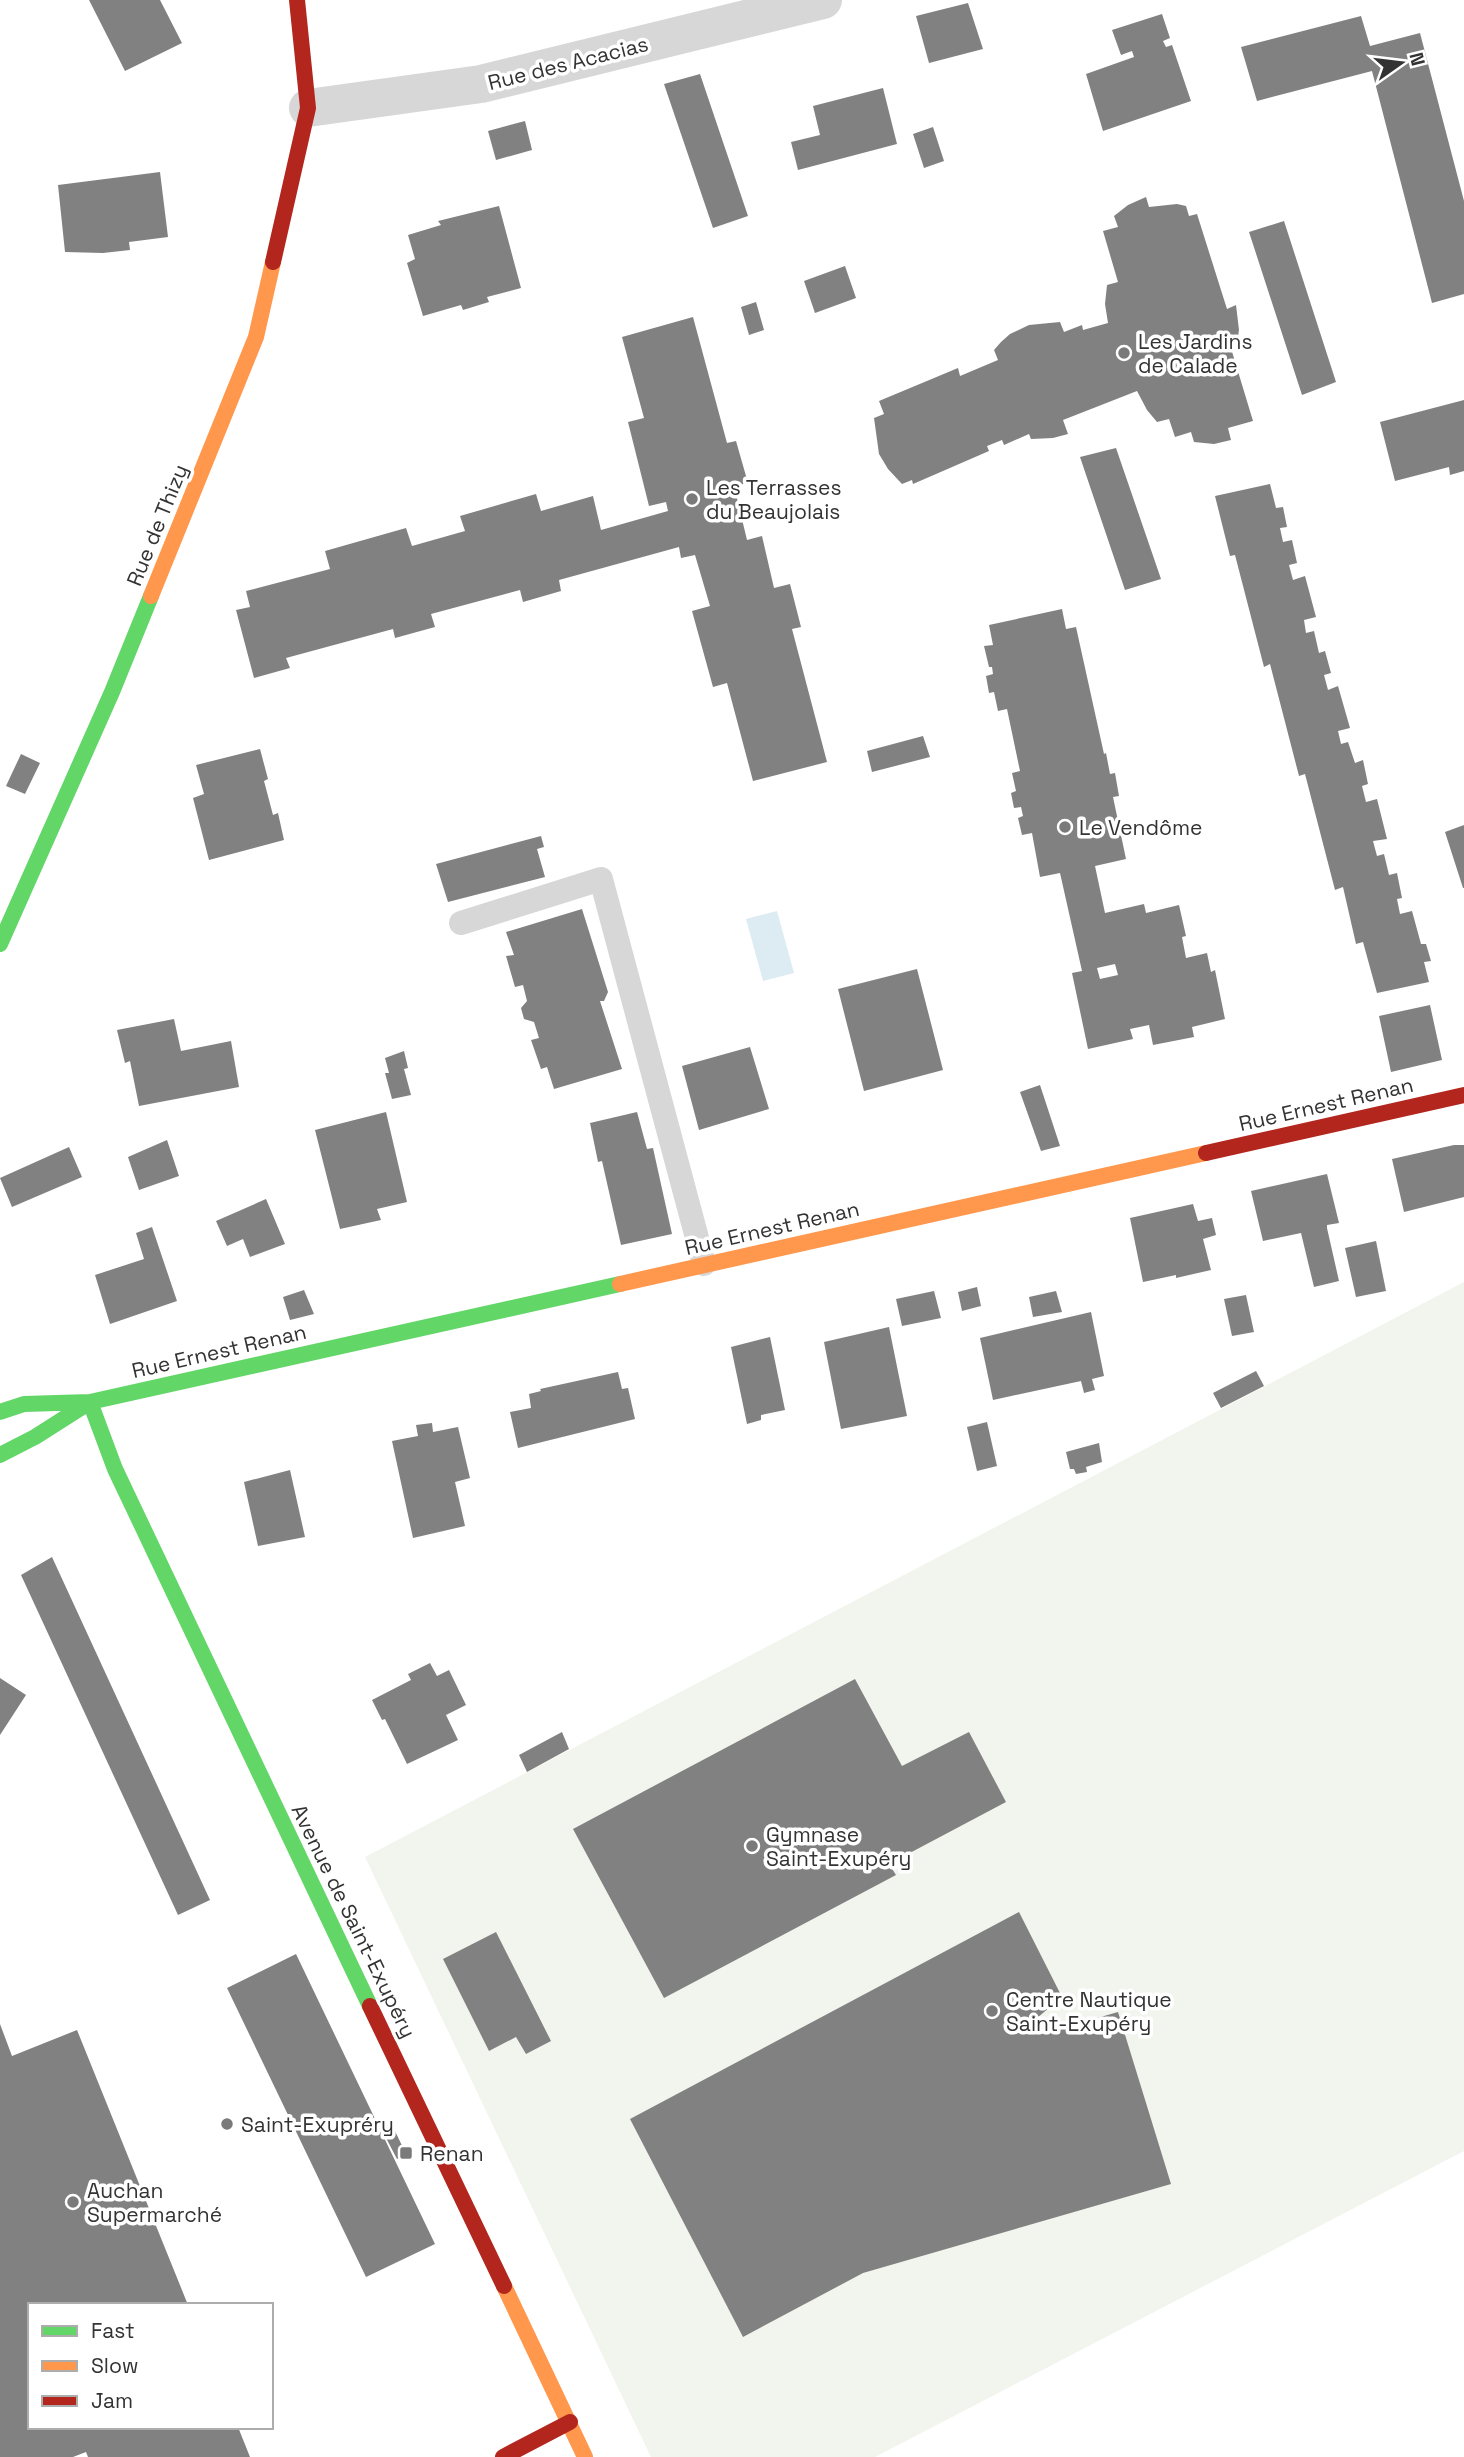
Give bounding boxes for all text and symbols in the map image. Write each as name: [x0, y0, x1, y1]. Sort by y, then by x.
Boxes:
north arrow: [1366, 28, 1436, 98]
street label: Rue des Acacias: [485, 30, 651, 96]
text: N: [1403, 50, 1431, 68]
place label: Les Jardins de Calade: [1138, 328, 1252, 379]
marker: Les Jardins de Calade: [1116, 345, 1132, 361]
street label: Rue de Thizy: [120, 460, 194, 590]
place label: Les Terrasses du Beaujolais: [706, 474, 842, 525]
marker: Les Terrasses du Beaujolais: [684, 491, 700, 507]
place label: Le Vendôme: [1079, 814, 1202, 841]
marker: Le Vendôme: [1057, 819, 1073, 835]
street label: Rue Ernest Renan: [1236, 1071, 1416, 1137]
street label: Rue Ernest Renan: [682, 1195, 862, 1261]
street label: Rue Ernest Renan: [129, 1318, 309, 1384]
street label: Avenue de Saint-Exupéry: [286, 1800, 422, 2042]
place label: Gymnase Saint-Exupéry: [766, 1821, 911, 1872]
marker: Gymnase Saint-Exupéry: [744, 1838, 760, 1854]
place label: Centre Nautique Saint-Exupéry: [1006, 1986, 1172, 2037]
marker: Centre Nautique Saint-Exupéry: [984, 2003, 1000, 2019]
place label: Saint-Exupréry: [241, 2111, 394, 2138]
marker: Saint-Exupréry: [219, 2116, 235, 2132]
place label: Renan: [420, 2140, 484, 2167]
marker: Renan: [398, 2145, 414, 2161]
place label: Auchan Supermarché: [87, 2177, 222, 2228]
marker: Auchan Supermarché: [65, 2194, 81, 2210]
legend: [28, 2303, 273, 2429]
text: Fast: [91, 2317, 135, 2344]
text: Slow: [91, 2352, 139, 2379]
text: Jam: [91, 2387, 133, 2414]

